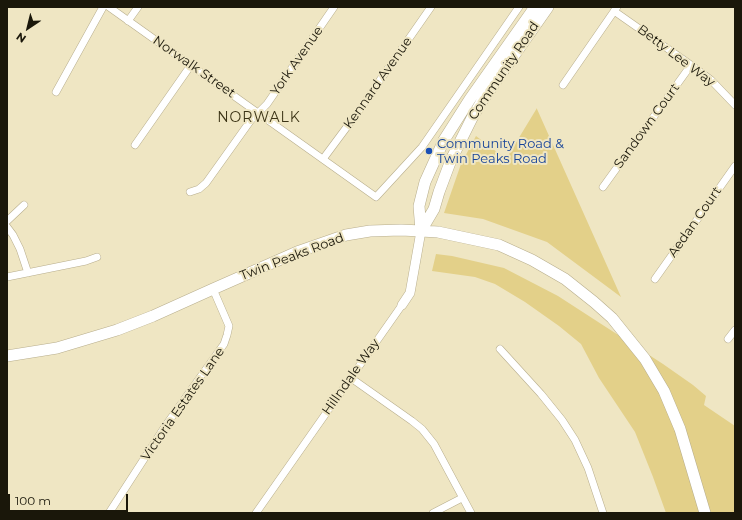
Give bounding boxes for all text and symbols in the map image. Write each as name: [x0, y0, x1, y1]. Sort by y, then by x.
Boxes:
north arrow: [8, 8, 48, 48]
street label: Community Road: [465, 19, 543, 123]
street label: Betty Lee Way: [634, 22, 718, 90]
street label: York Avenue: [267, 23, 327, 99]
text: N: [13, 30, 29, 46]
street label: Norwalk Street: [150, 33, 238, 101]
street label: Kennard Avenue: [341, 34, 415, 132]
street label: Sandown Court: [611, 80, 683, 172]
district label: NORWALK: [217, 110, 301, 126]
place label: Community Road & Twin Peaks Road: [437, 136, 564, 167]
marker: Community Road & Twin Peaks Road: [424, 146, 434, 156]
street label: Aedan Court: [665, 184, 725, 260]
street label: Twin Peaks Road: [238, 230, 346, 284]
street label: Hillndale Way: [319, 336, 383, 418]
street label: Victoria Estates Lane: [138, 344, 228, 464]
scale bar: [10, 486, 130, 512]
text: 100 m: [15, 493, 51, 508]

